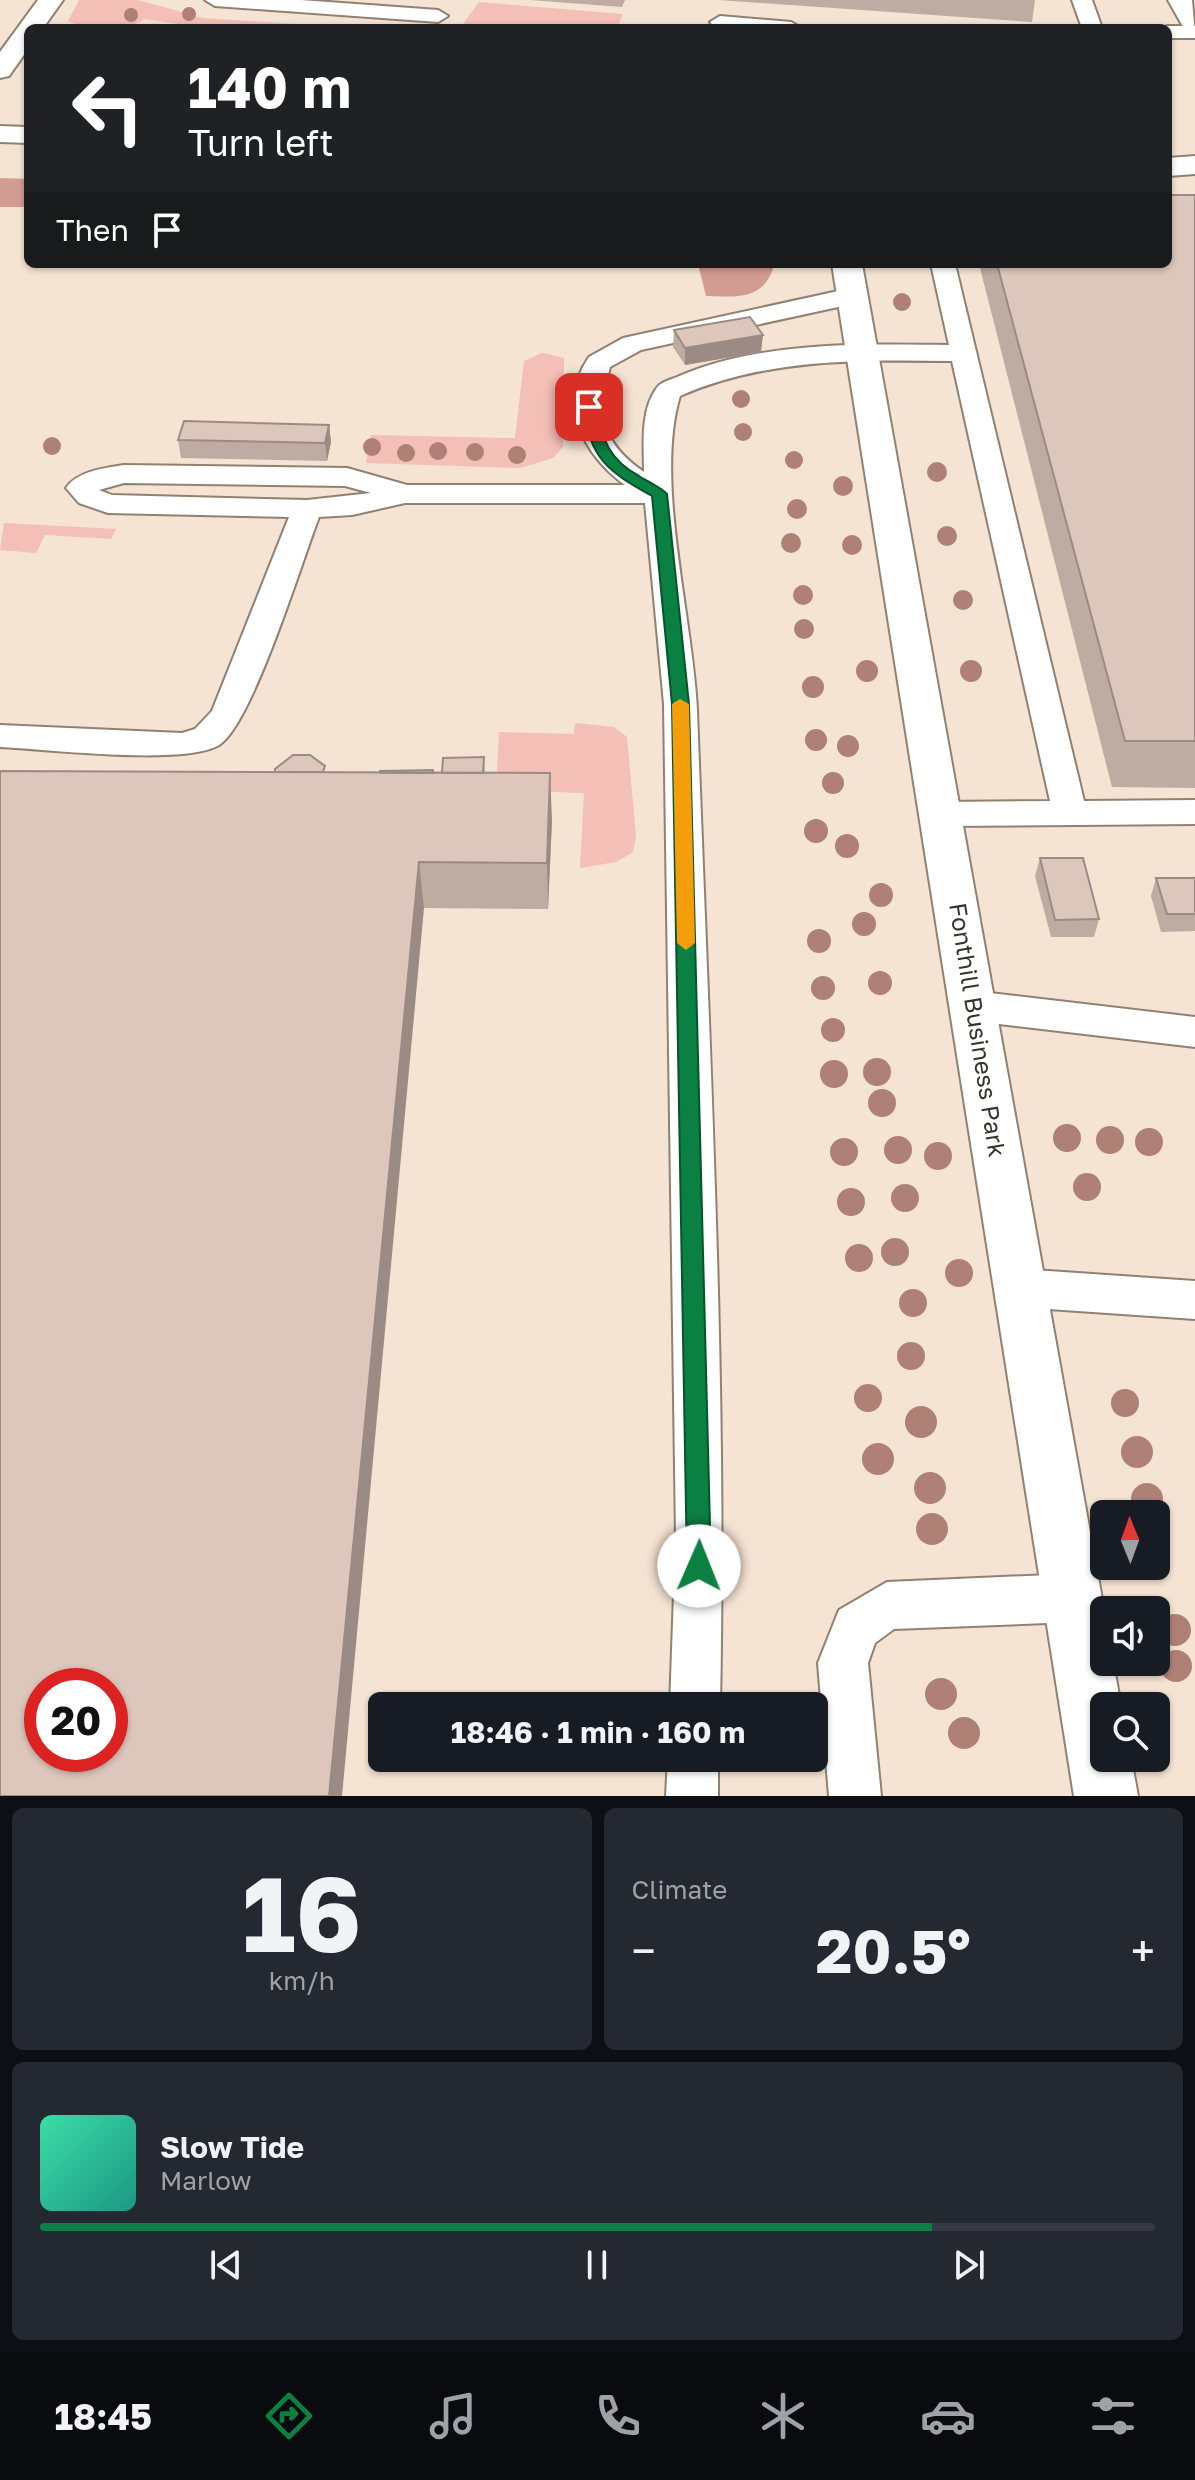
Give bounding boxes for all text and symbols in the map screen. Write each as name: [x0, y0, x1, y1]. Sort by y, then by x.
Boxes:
text: 140 m: [188, 53, 351, 120]
icon: left: [56, 56, 160, 160]
text: Turn left: [188, 121, 334, 164]
icon: arrive: [145, 208, 189, 252]
text: Then: [56, 212, 129, 248]
pin: [555, 373, 623, 441]
icon: arrive: [567, 385, 611, 429]
street label: Fonthill Business Park: [944, 901, 1013, 1159]
north arrow: [1090, 1500, 1170, 1580]
map controls: [1090, 1500, 1170, 1772]
position arrow: [657, 1524, 741, 1608]
button: sound: [1090, 1596, 1170, 1676]
speed limit sign: 20: [24, 1668, 128, 1772]
button: search: [1090, 1692, 1170, 1772]
text: 18:46 · 1 min · 160 m: [451, 1714, 745, 1750]
text: 16: [242, 1850, 362, 1975]
text: Climate: [632, 1874, 727, 1905]
text: 20.5°: [816, 1914, 971, 1986]
text: −: [632, 1924, 656, 1977]
text: +: [1131, 1924, 1155, 1977]
text: km/h: [269, 1965, 335, 1996]
text: Slow Tide: [160, 2129, 304, 2165]
text: Marlow: [160, 2165, 252, 2196]
icon: previous: [204, 2243, 248, 2287]
icon: pause: [575, 2243, 619, 2287]
icon: next: [947, 2243, 991, 2287]
icon: directions: [261, 2388, 317, 2444]
icon: music: [425, 2388, 481, 2444]
icon: phone: [590, 2388, 646, 2444]
icon: climate: [755, 2388, 811, 2444]
icon: car: [920, 2388, 976, 2444]
icon: filters: [1085, 2388, 1141, 2444]
text: 18:45: [54, 2395, 152, 2438]

